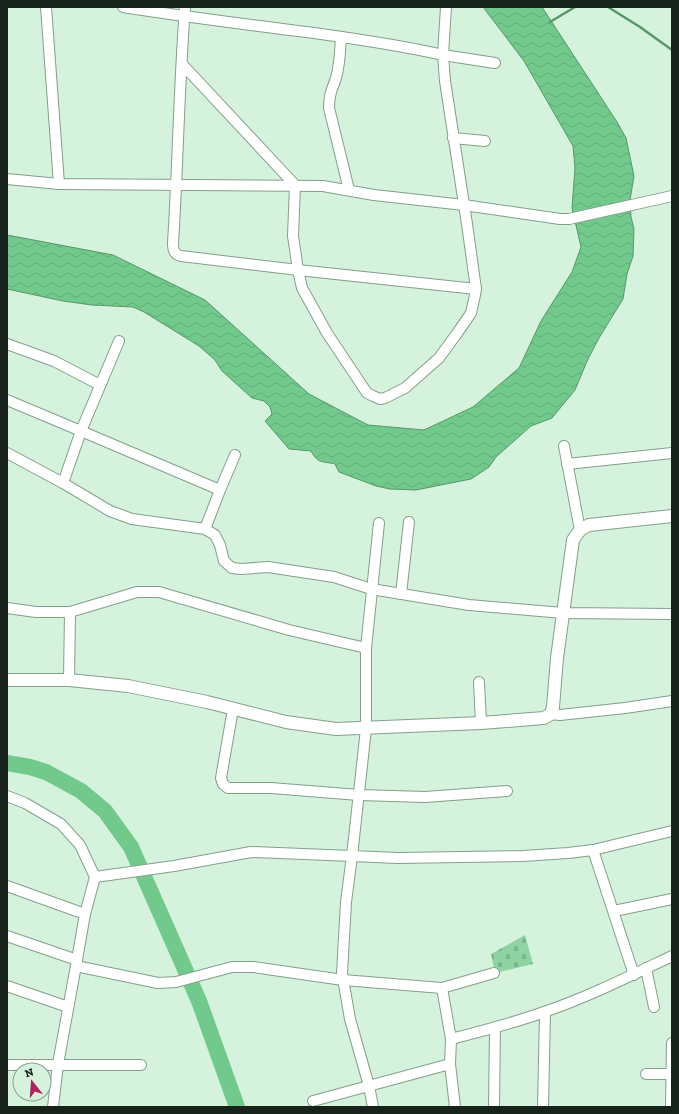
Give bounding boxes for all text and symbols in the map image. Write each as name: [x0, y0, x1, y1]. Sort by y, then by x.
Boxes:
north arrow: [12, 1062, 52, 1102]
text: N: [23, 1065, 36, 1080]

